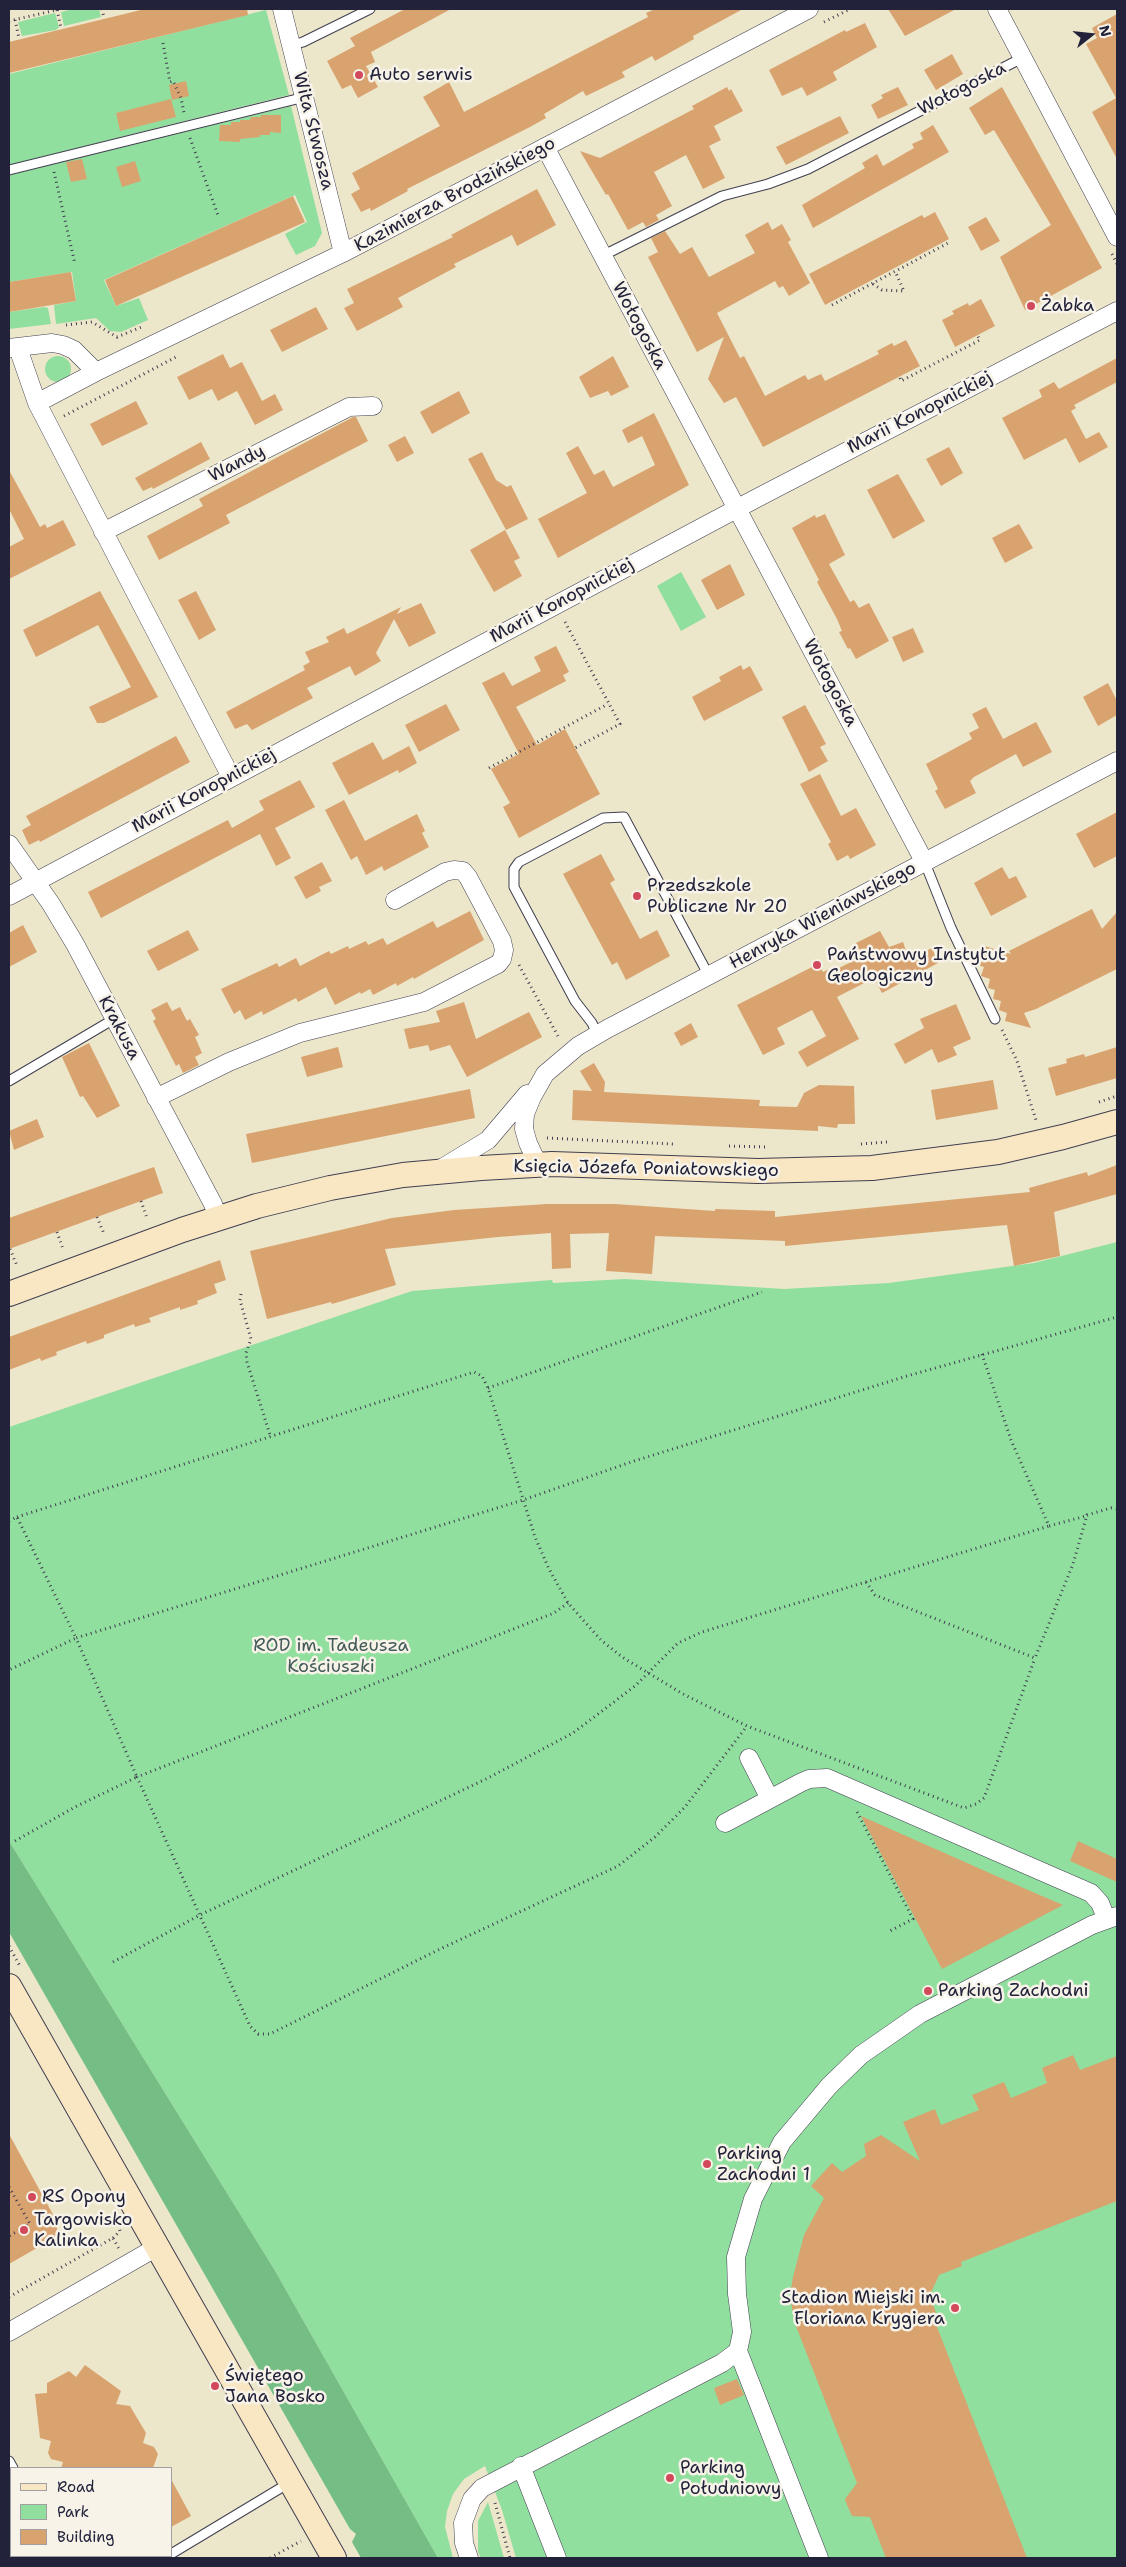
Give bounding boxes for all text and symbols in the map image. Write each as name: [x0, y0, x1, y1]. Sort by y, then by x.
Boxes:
north arrow: [1066, 10, 1116, 60]
text: N: [1095, 23, 1116, 39]
street label: Wołogoska: [914, 58, 1010, 120]
place label: Auto serwis: [369, 64, 473, 86]
marker: Auto serwis: [353, 69, 365, 81]
street label: Wita Stwosza: [288, 70, 338, 192]
street label: Kazimierza Brodzińskiego: [351, 133, 559, 257]
street label: Wołogoska: [607, 279, 671, 373]
place label: Żabka: [1041, 295, 1094, 317]
marker: Żabka: [1025, 300, 1037, 312]
street label: Marii Konopnickiej: [844, 367, 996, 459]
street label: Wandy: [205, 441, 269, 487]
street label: Marii Konopnickiej: [486, 554, 638, 648]
street label: Wołogoska: [798, 636, 862, 730]
street label: Marii Konopnickiej: [128, 744, 280, 838]
street label: Henryka Wieniawskiego: [726, 858, 920, 974]
place label: Przedszkole Publiczne Nr 20: [647, 875, 787, 918]
marker: Przedszkole Publiczne Nr 20: [631, 890, 643, 902]
place label: Państwowy Instytut Geologiczny: [827, 944, 1006, 986]
marker: Państwowy Instytut Geologiczny: [811, 959, 823, 971]
street label: Krakusa: [93, 992, 145, 1064]
street label: Księcia Józefa Poniatowskiego: [513, 1156, 779, 1182]
park label: ROD im. Tadeusza Kościuszki: [253, 1635, 409, 1678]
place label: Parking Zachodni: [938, 1980, 1089, 2002]
marker: Parking Zachodni: [922, 1985, 934, 1997]
place label: Parking Zachodni 1: [717, 2143, 810, 2186]
marker: Parking Zachodni 1: [701, 2158, 713, 2170]
place label: RS Opony: [42, 2186, 126, 2208]
marker: RS Opony: [26, 2191, 38, 2203]
place label: Targowisko Kalinka: [34, 2209, 132, 2252]
marker: Targowisko Kalinka: [18, 2224, 30, 2236]
place label: Stadion Miejski im. Floriana Krygiera: [781, 2287, 945, 2330]
marker: Stadion Miejski im. Floriana Krygiera: [949, 2302, 961, 2314]
place label: Świętego Jana Bosko: [225, 2365, 325, 2408]
marker: Świętego Jana Bosko: [209, 2380, 221, 2392]
place label: Parking Południowy: [680, 2457, 781, 2500]
legend: [10, 2467, 172, 2557]
marker: Parking Południowy: [664, 2472, 676, 2484]
text: Road: [57, 2477, 95, 2497]
text: Park: [57, 2502, 89, 2522]
text: Building: [57, 2527, 114, 2547]

